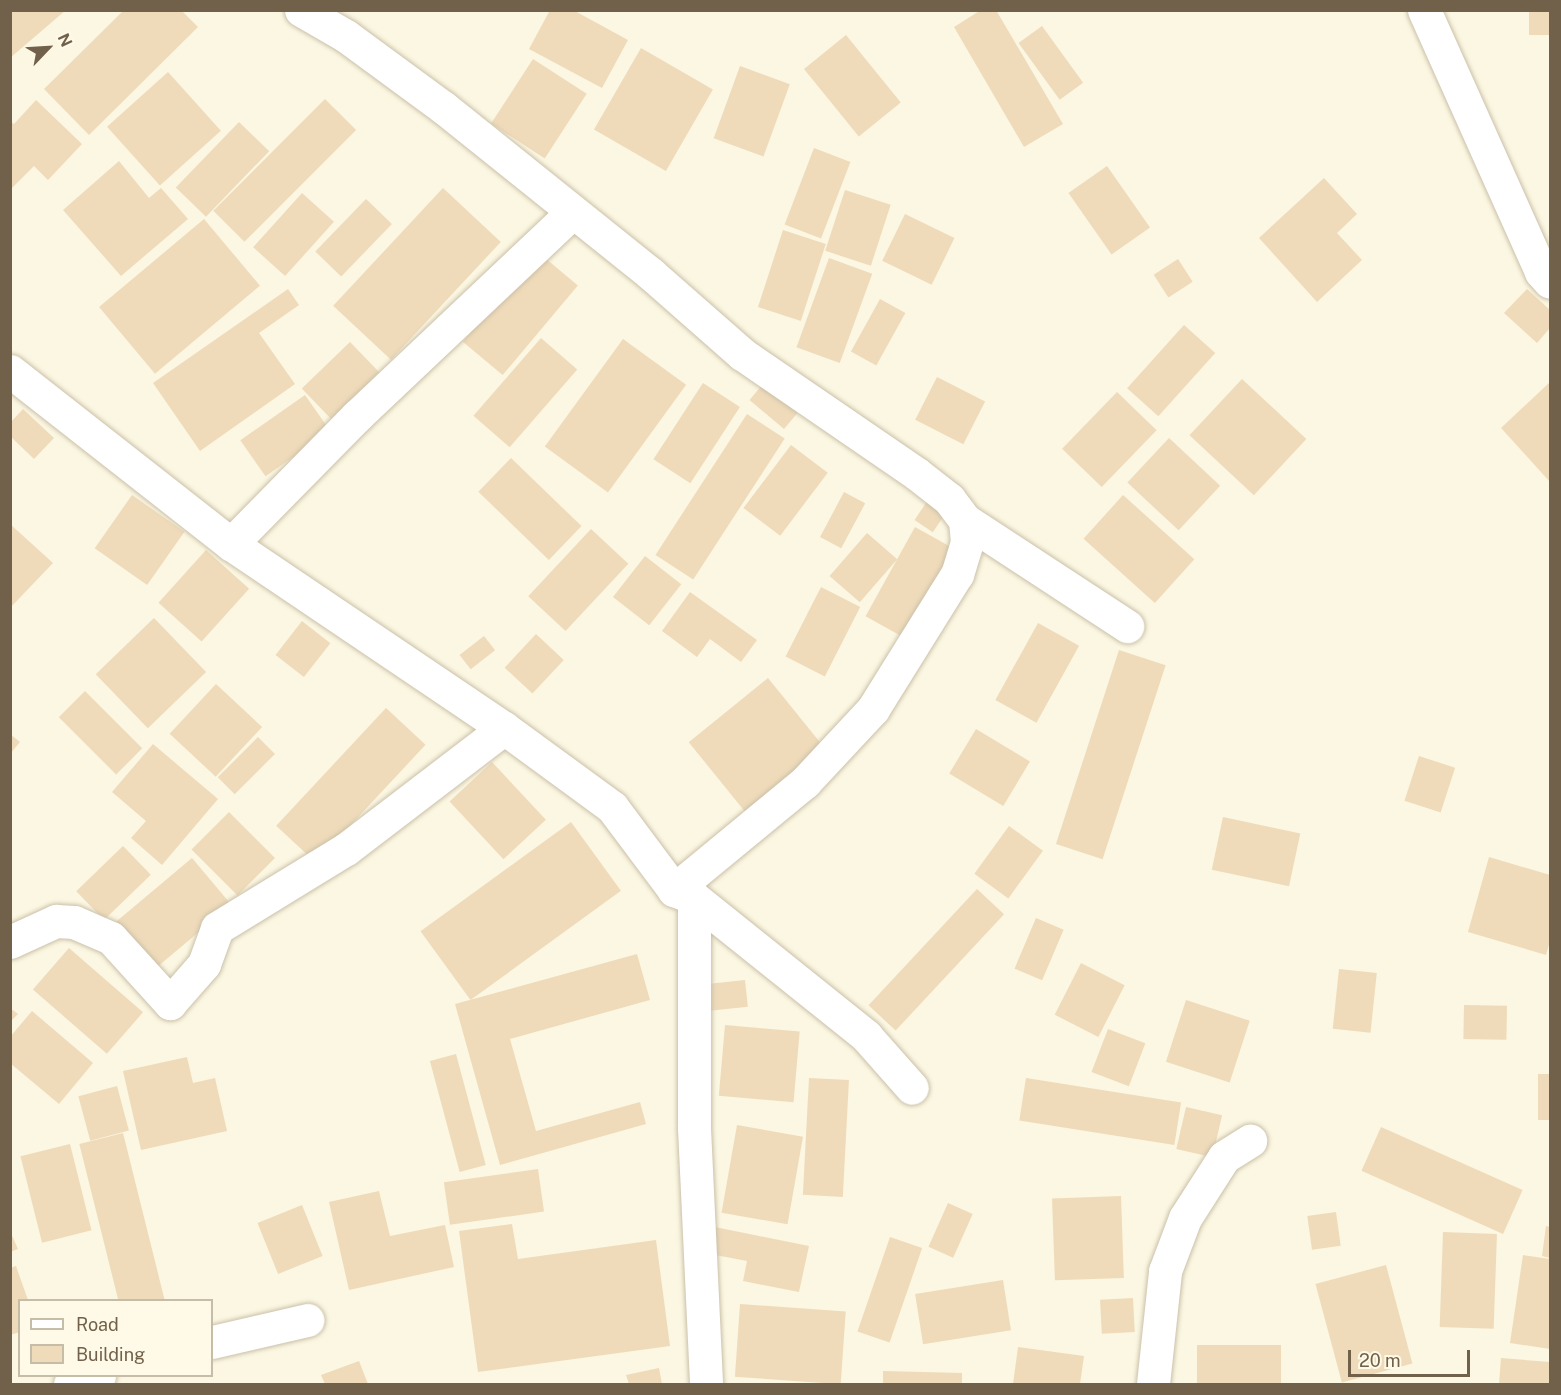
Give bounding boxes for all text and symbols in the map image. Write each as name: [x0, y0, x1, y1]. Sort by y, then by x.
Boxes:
north arrow: [18, 18, 78, 78]
text: N: [54, 30, 76, 50]
legend: [18, 1299, 213, 1377]
text: Road: [76, 1314, 119, 1335]
scale bar: [1351, 1338, 1472, 1376]
text: Building: [76, 1344, 145, 1365]
text: 20 m: [1359, 1350, 1401, 1371]

